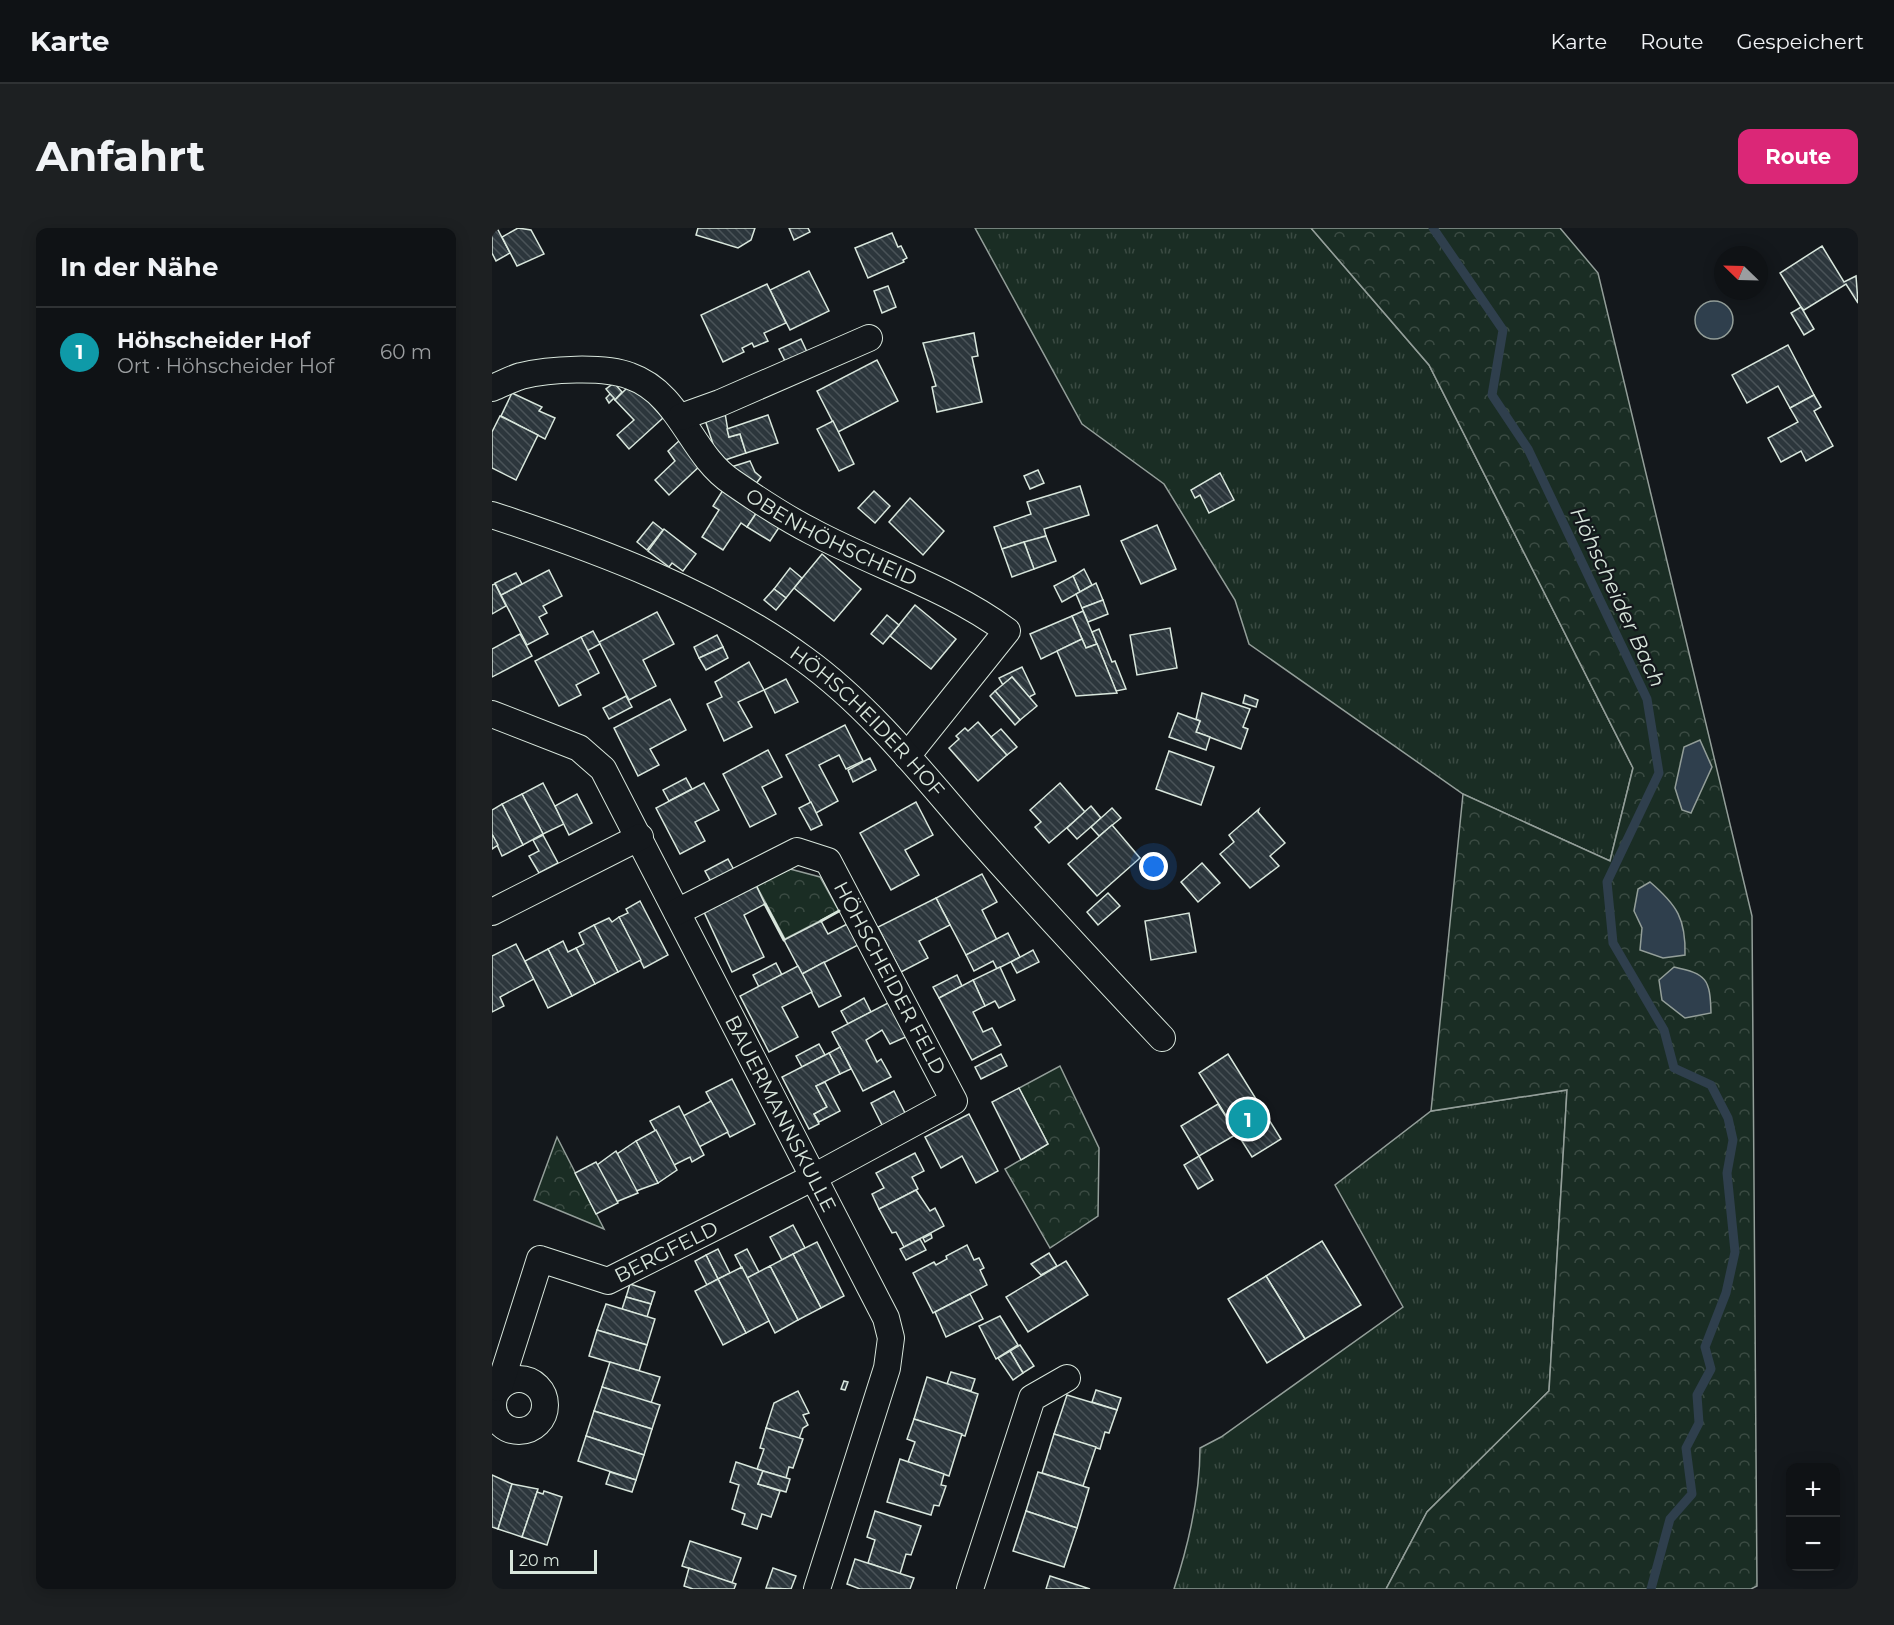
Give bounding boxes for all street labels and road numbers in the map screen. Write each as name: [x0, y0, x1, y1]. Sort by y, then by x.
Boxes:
street label: OBENHÖHSCHEID: [741, 483, 921, 591]
street label: HÖHSCHEIDER HOF: [785, 641, 950, 802]
street label: HÖHSCHEIDER FELD: [829, 877, 951, 1079]
street label: BAUERMANNSKULLE: [720, 1011, 841, 1216]
street label: BERGFELD: [610, 1215, 722, 1288]

